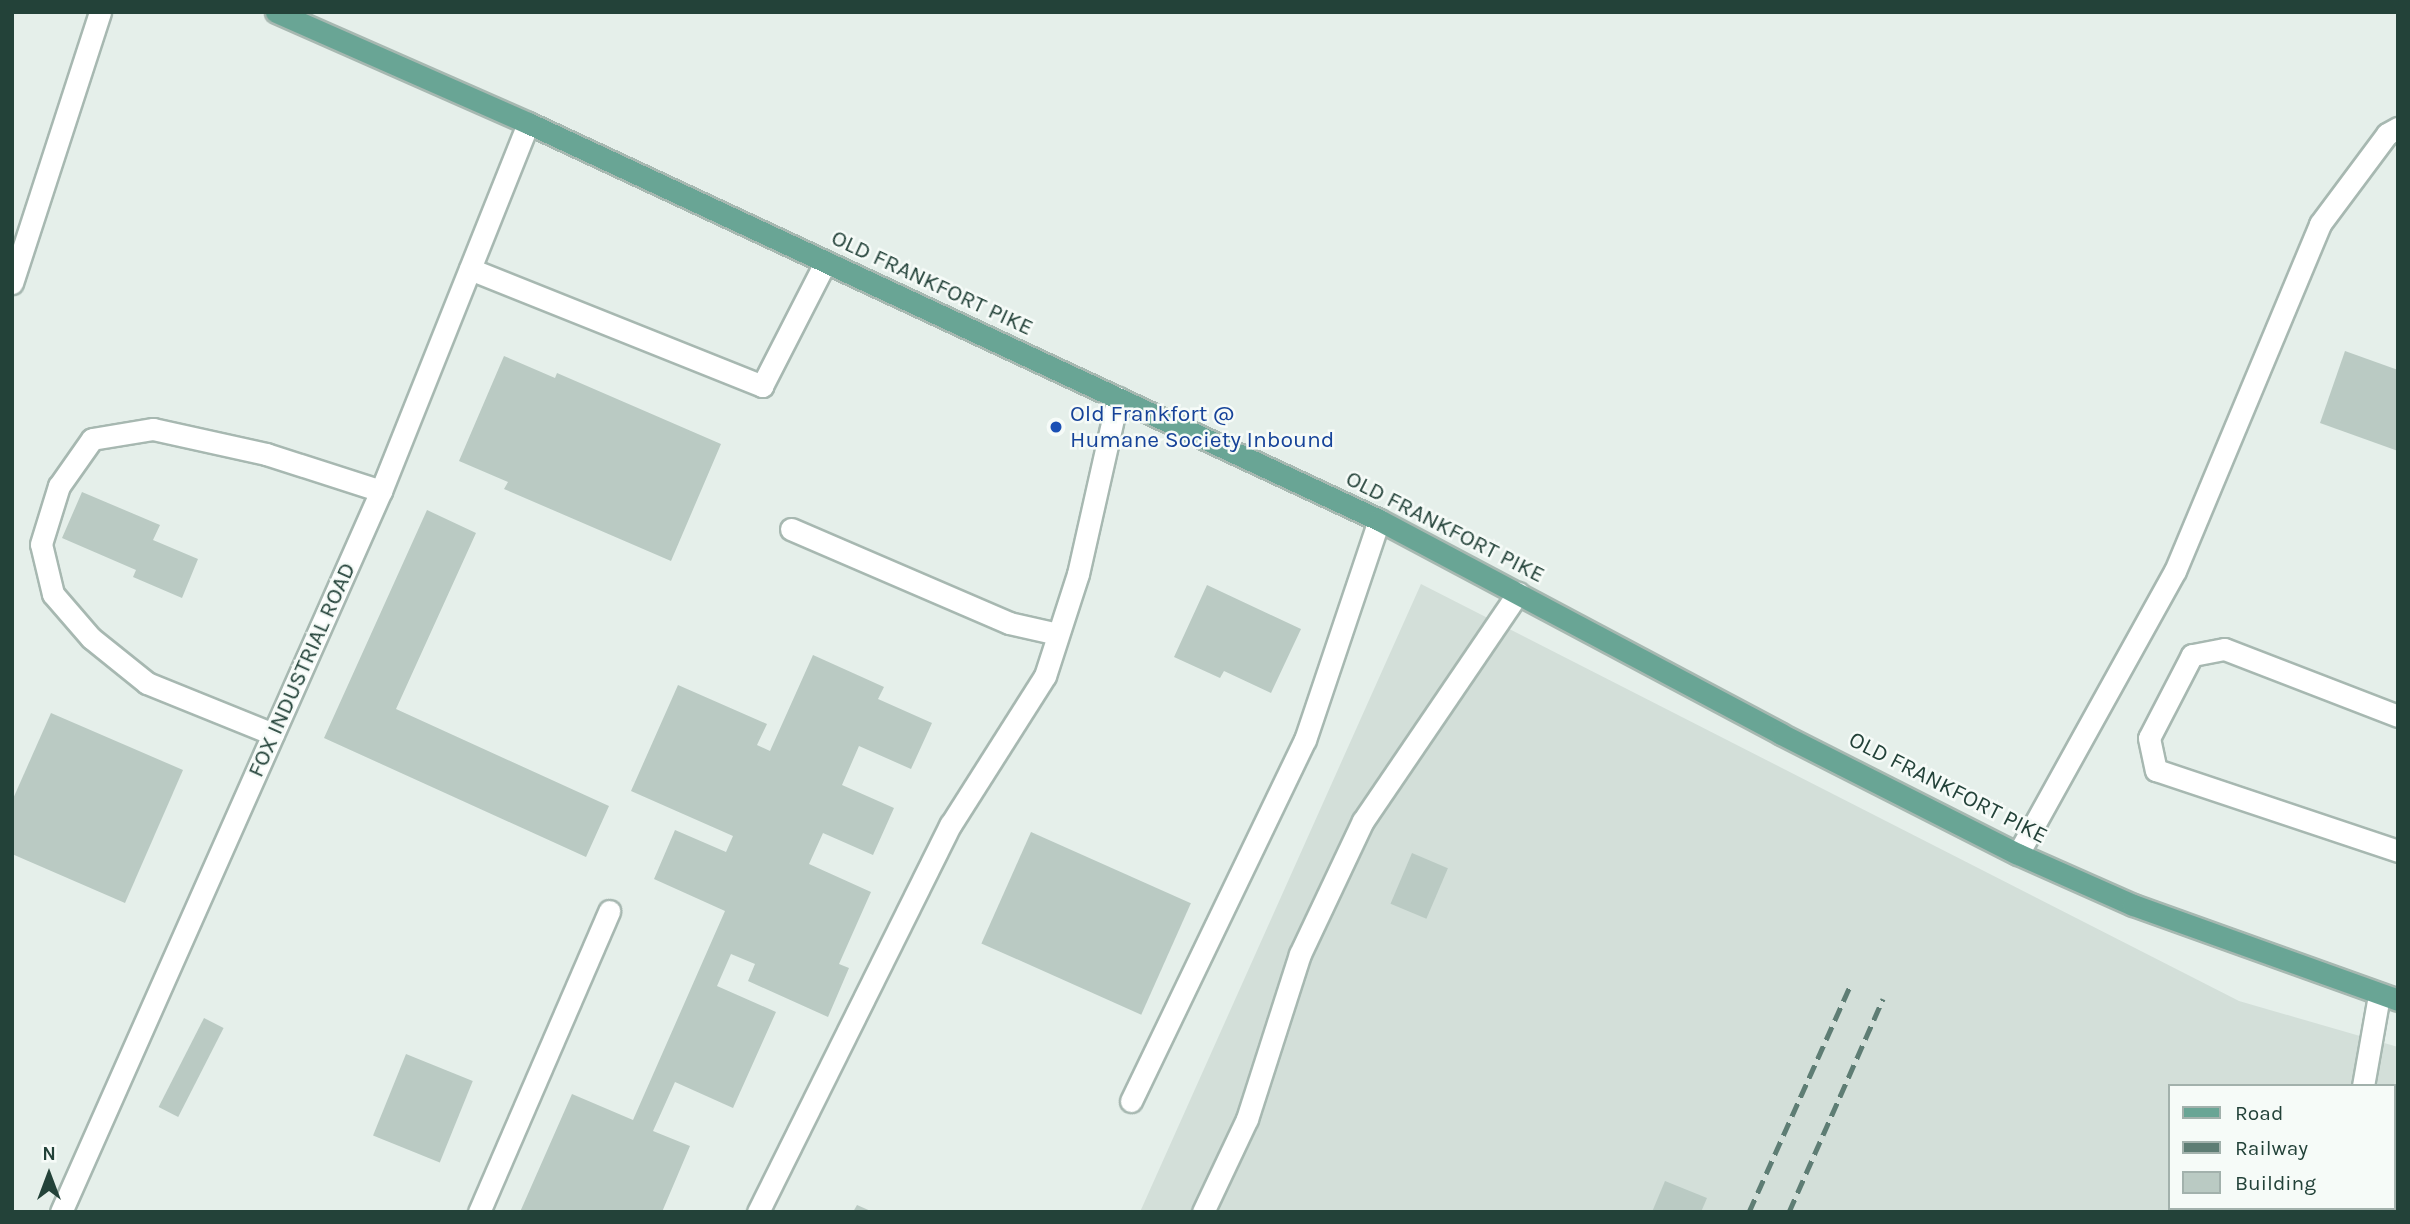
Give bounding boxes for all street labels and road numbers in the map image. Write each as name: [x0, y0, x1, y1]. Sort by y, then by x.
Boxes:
street label: OLD FRANKFORT PIKE: [827, 224, 1037, 342]
street label: OLD FRANKFORT PIKE: [1341, 465, 1549, 589]
street label: FOX INDUSTRIAL ROAD: [242, 558, 362, 782]
street label: OLD FRANKFORT PIKE: [1844, 726, 2052, 850]

